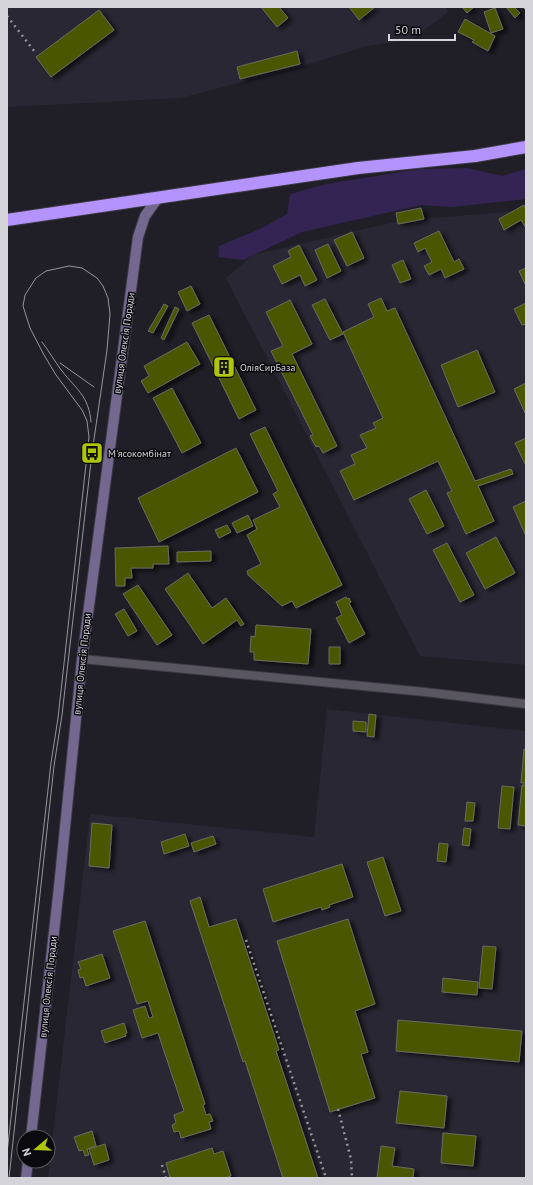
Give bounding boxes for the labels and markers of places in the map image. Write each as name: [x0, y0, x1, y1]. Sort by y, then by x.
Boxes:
building icon: ОліяСирБаза: [211, 354, 237, 380]
place label: ОліяСирБаза: [240, 361, 295, 374]
bus stop icon: М'ясокомбінат: [79, 440, 105, 466]
place label: М'ясокомбінат: [108, 447, 171, 460]

